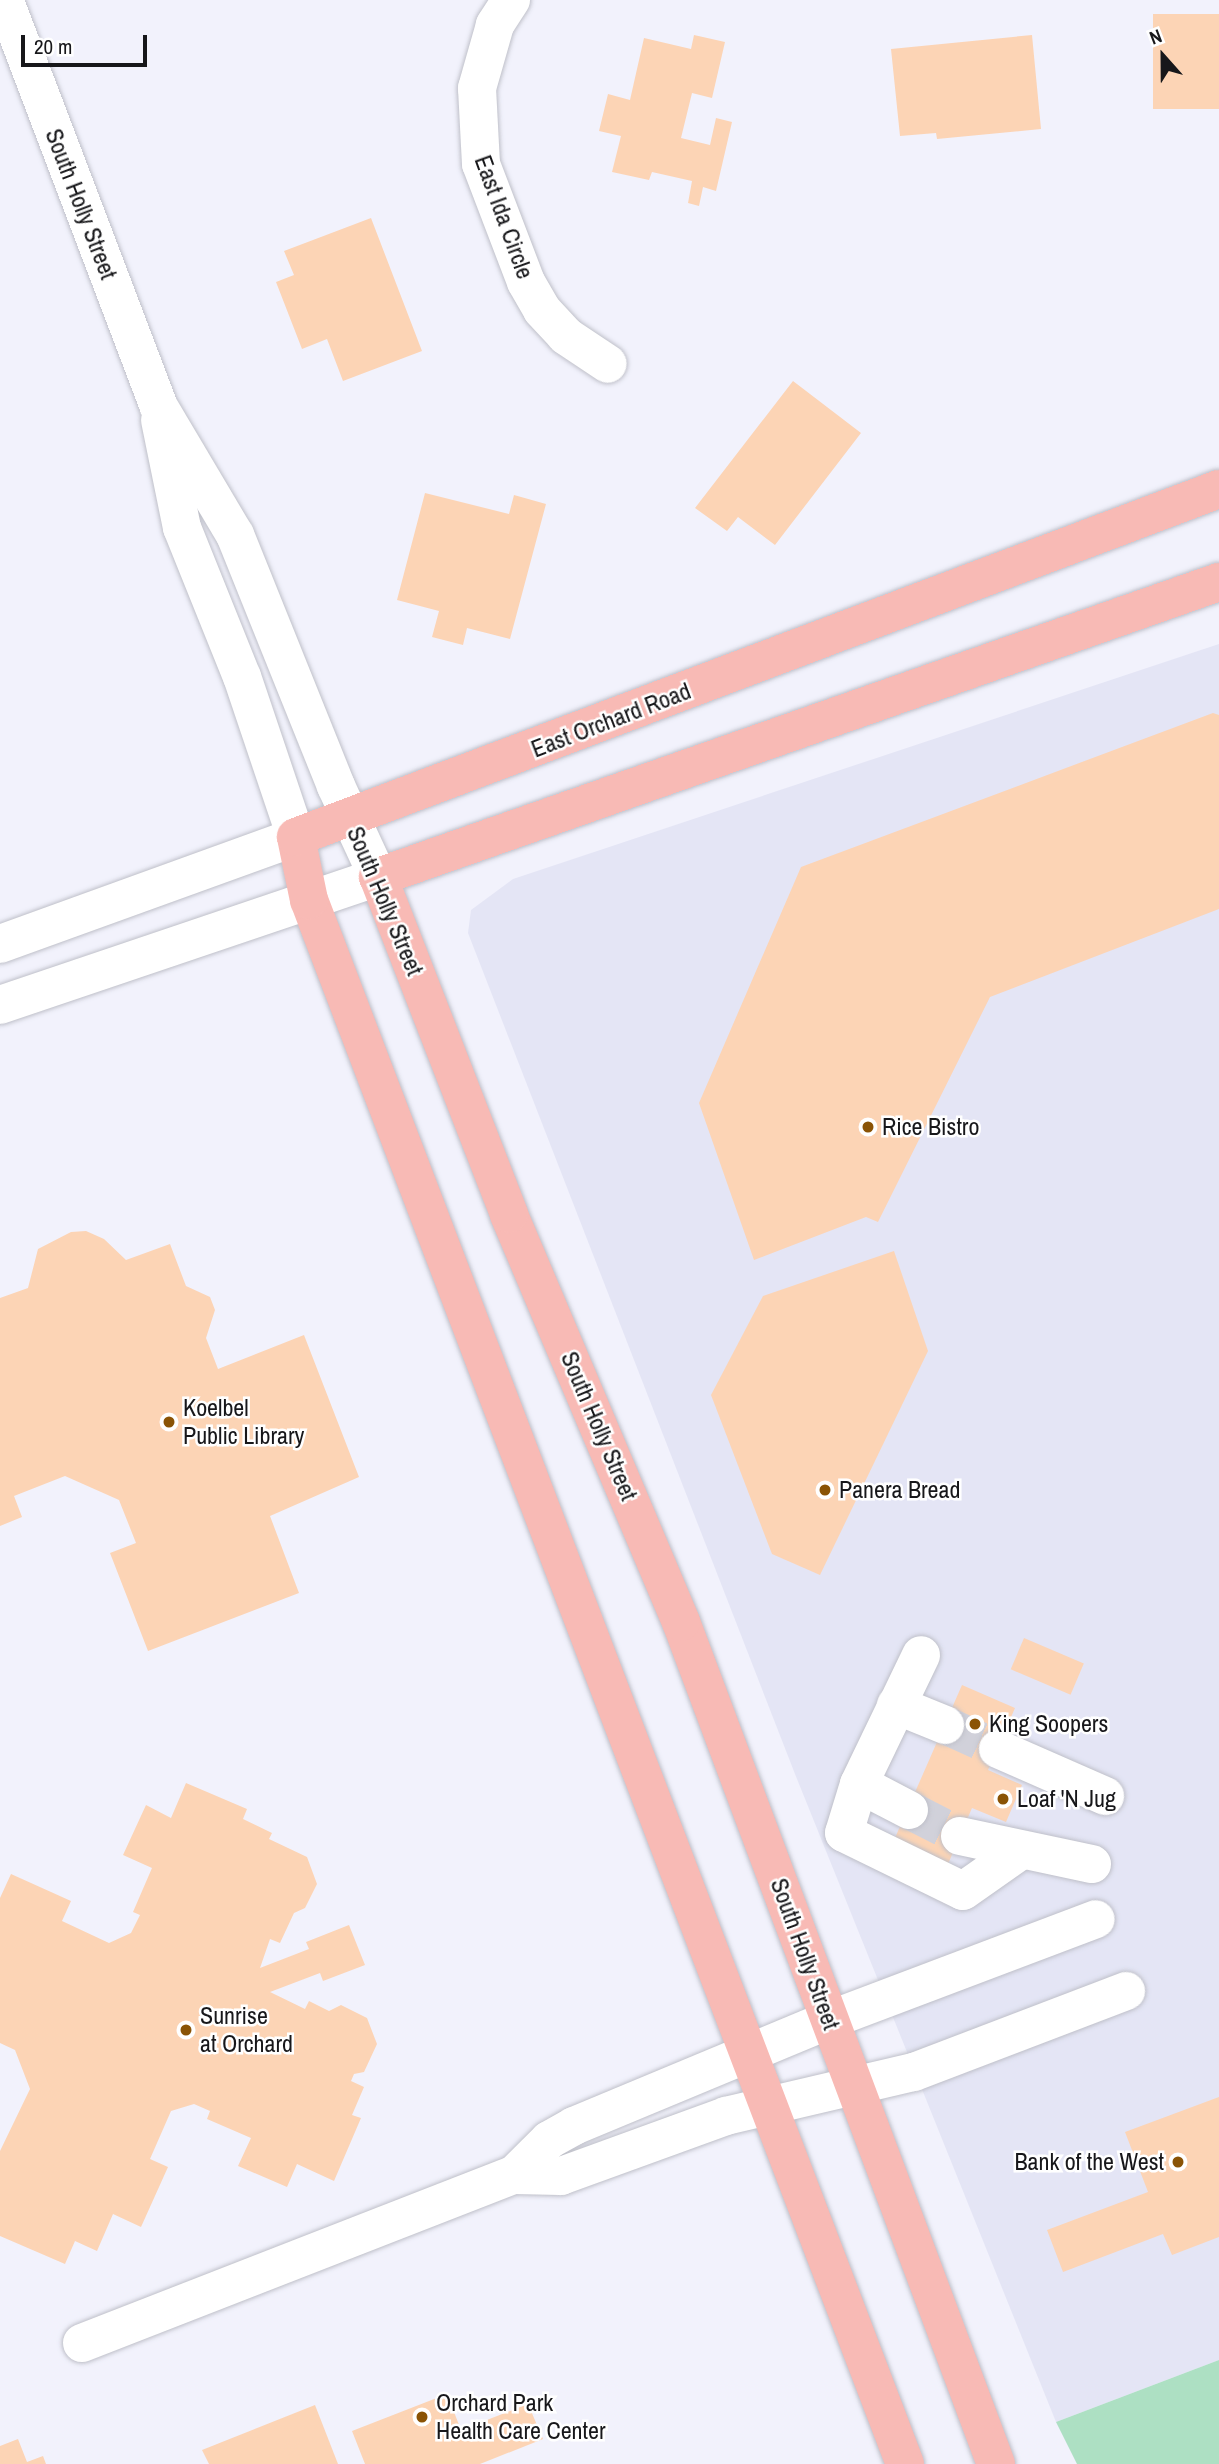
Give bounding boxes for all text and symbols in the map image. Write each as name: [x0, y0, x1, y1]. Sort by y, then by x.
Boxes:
scale bar: [24, 21, 150, 65]
north arrow: [1128, 21, 1198, 91]
text: N: [1146, 22, 1165, 51]
text: 20 m: [34, 32, 72, 61]
street label: South Holly Street: [39, 125, 123, 283]
street label: East Ida Circle: [468, 151, 540, 283]
street label: East Orchard Road: [527, 676, 695, 764]
street label: South Holly Street: [341, 822, 429, 980]
place label: Rice Bistro: [882, 1113, 979, 1141]
marker: Rice Bistro: [860, 1119, 876, 1135]
street label: South Holly Street: [555, 1347, 643, 1505]
place label: Koelbel Public Library: [183, 1394, 304, 1450]
marker: Koelbel Public Library: [161, 1414, 177, 1430]
place label: Panera Bread: [839, 1476, 960, 1504]
marker: Panera Bread: [817, 1482, 833, 1498]
place label: King Soopers: [989, 1710, 1108, 1738]
marker: King Soopers: [967, 1716, 983, 1732]
place label: Loaf 'N Jug: [1017, 1785, 1116, 1813]
marker: Loaf 'N Jug: [995, 1791, 1011, 1807]
street label: South Holly Street: [764, 1875, 846, 2033]
place label: Sunrise at Orchard: [200, 2002, 293, 2058]
marker: Sunrise at Orchard: [178, 2022, 194, 2038]
place label: Bank of the West: [1014, 2148, 1164, 2176]
marker: Bank of the West: [1170, 2154, 1186, 2170]
place label: Orchard Park Health Care Center: [436, 2389, 606, 2445]
marker: Orchard Park Health Care Center: [414, 2409, 430, 2425]

